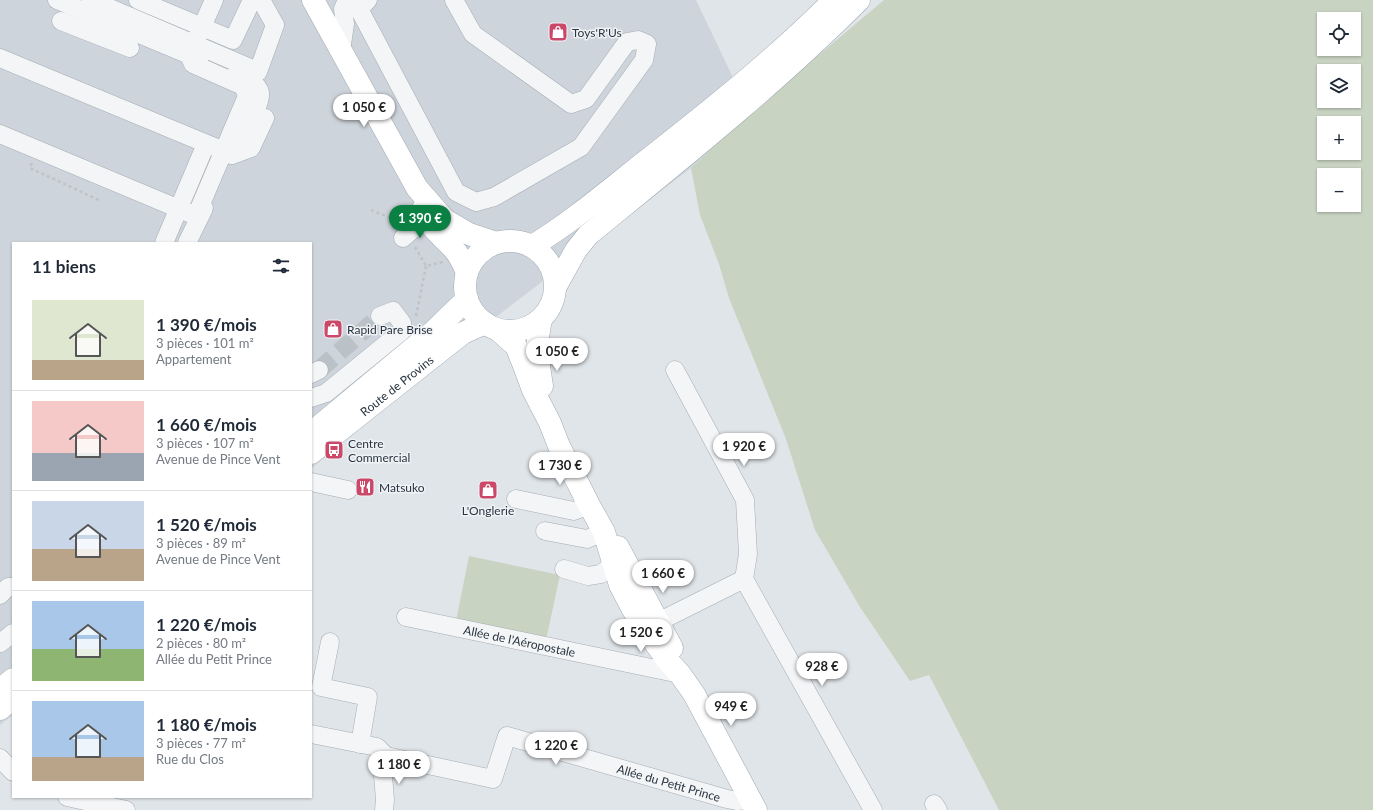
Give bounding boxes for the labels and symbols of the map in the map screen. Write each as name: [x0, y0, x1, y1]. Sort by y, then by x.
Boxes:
shop icon: Toys'R'Us: [547, 21, 569, 43]
place label: Toys'R'Us: [572, 25, 622, 40]
pin: 1 050 €: [327, 94, 401, 128]
pin: 1 390 €: [383, 205, 457, 239]
shop icon: Rapid Pare Brise: [322, 318, 344, 340]
place label: Rapid Pare Brise: [347, 322, 433, 337]
pin: 1 050 €: [520, 338, 594, 372]
street label: Route de Provins: [357, 352, 436, 419]
pin: 1 920 €: [707, 433, 781, 467]
place label: Centre Commercial: [348, 436, 410, 465]
bus stop icon: Centre Commercial: [323, 439, 345, 461]
pin: 1 730 €: [523, 452, 597, 486]
restaurant icon: Matsuko: [354, 476, 376, 498]
shop icon: L'Onglerie: [477, 479, 499, 501]
place label: Matsuko: [379, 480, 425, 495]
place label: L'Onglerie: [462, 503, 514, 518]
pin: 1 660 €: [626, 560, 700, 594]
pin: 1 520 €: [604, 619, 678, 653]
street label: Allée de l'Aéropostale: [462, 622, 577, 660]
pin: 928 €: [794, 653, 850, 687]
pin: 949 €: [703, 693, 759, 727]
pin: 1 220 €: [519, 732, 593, 766]
pin: 1 180 €: [362, 751, 436, 785]
street label: Allée du Petit Prince: [615, 760, 722, 804]

